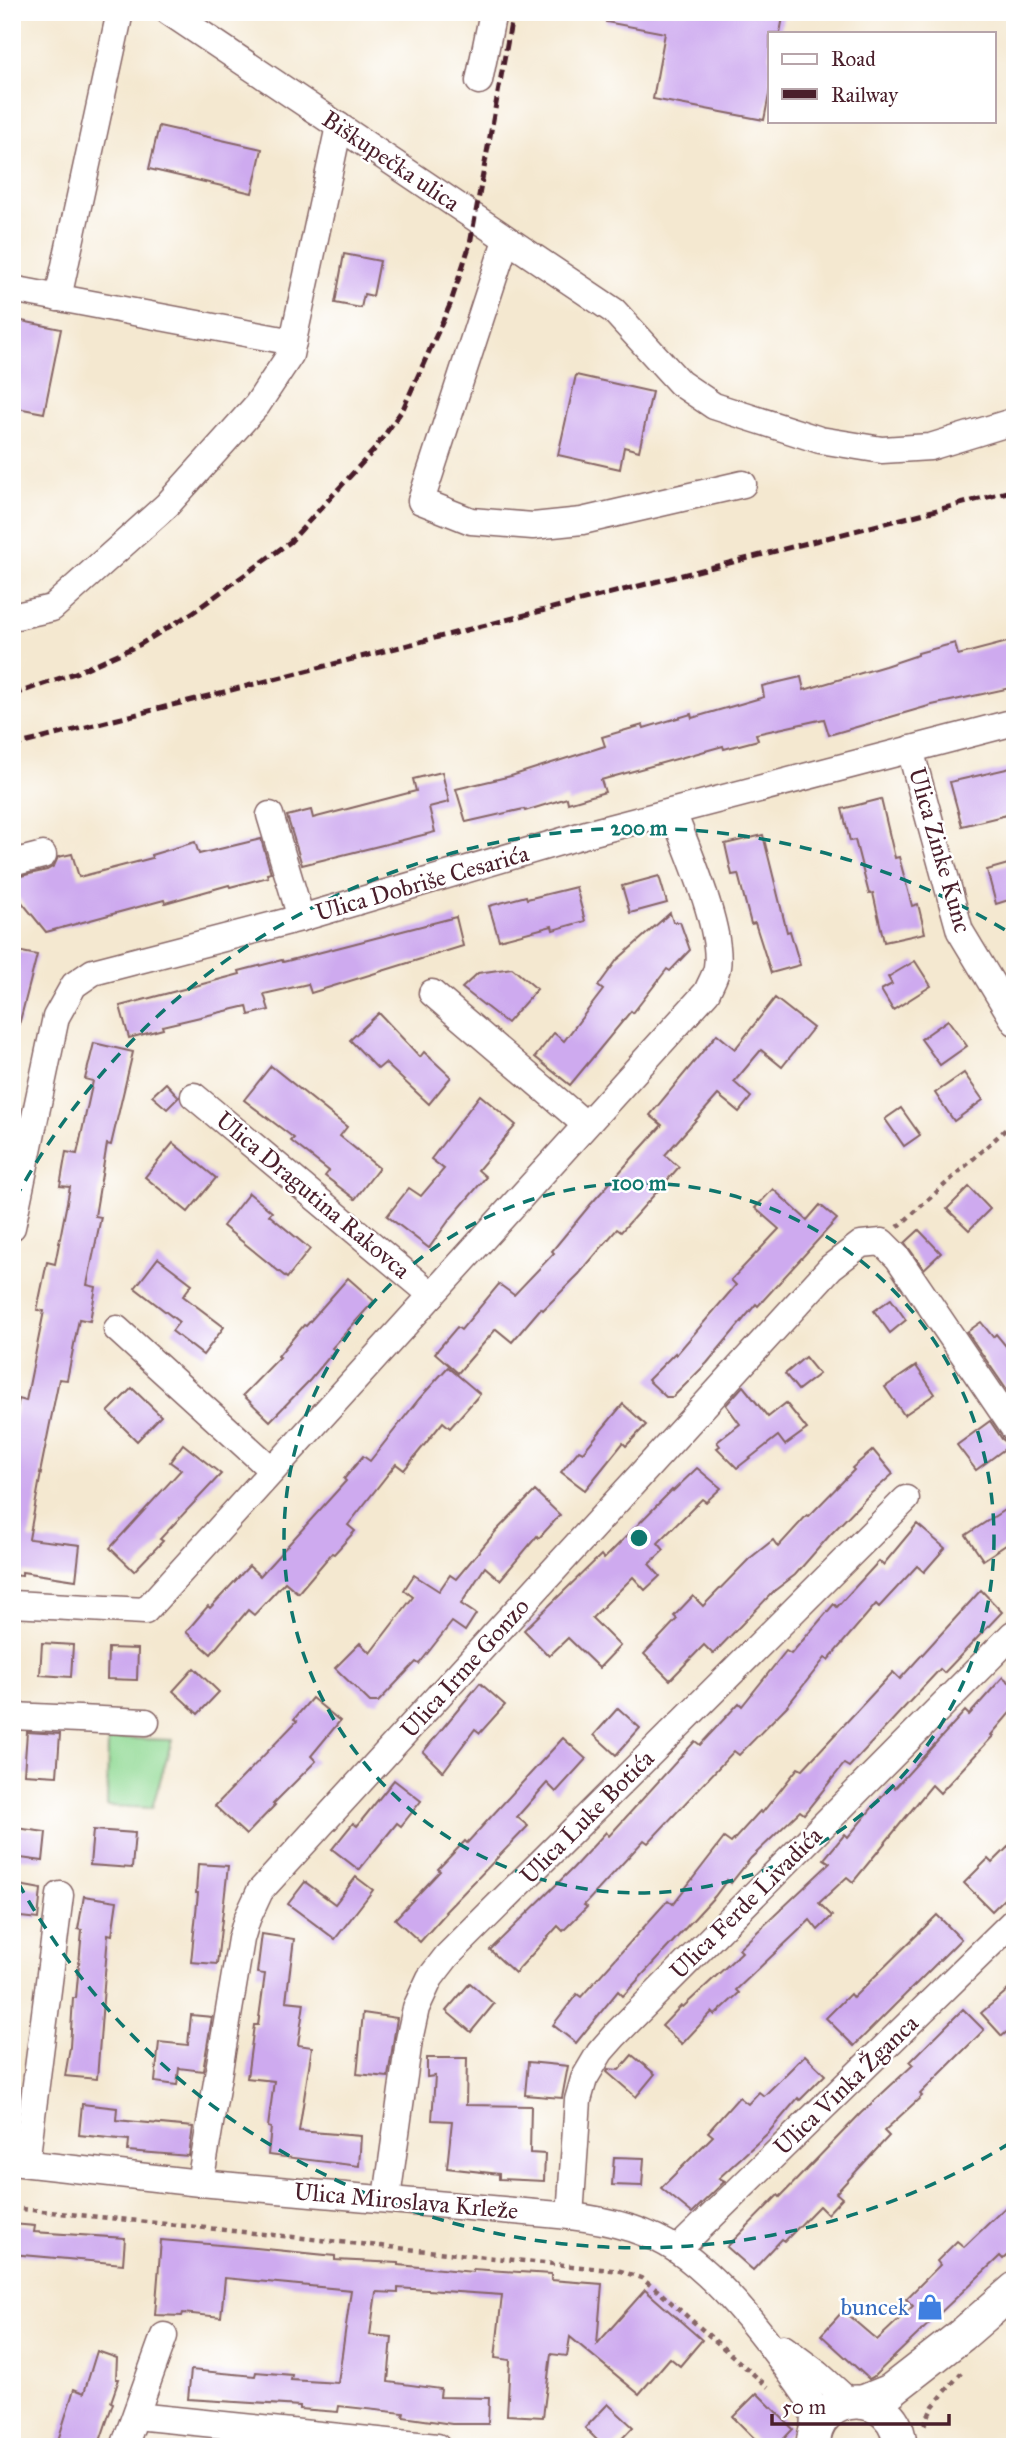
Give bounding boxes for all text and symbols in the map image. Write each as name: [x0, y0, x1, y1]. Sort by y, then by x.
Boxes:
legend: [768, 32, 996, 122]
text: Road: [831, 46, 876, 72]
text: Railway: [831, 82, 899, 108]
street label: Biškupečka ulica: [316, 104, 466, 219]
street label: Ulica Zinke Kunc: [902, 764, 978, 936]
text: 200 m: [611, 815, 668, 841]
street label: Ulica Dobriše Cesarića: [312, 838, 533, 928]
street label: Ulica Dragutina Rakovca: [210, 1105, 417, 1286]
text: 100 m: [612, 1170, 667, 1196]
centre of rings: [627, 1526, 651, 1550]
street label: Ulica Irme Gonzo: [394, 1592, 536, 1744]
street label: Ulica Luke Botića: [514, 1743, 661, 1890]
street label: Ulica Ferde Livadića: [664, 1820, 829, 1985]
street label: Ulica Vinka Žganca: [767, 2008, 925, 2162]
street label: Ulica Miroslava Krleže: [293, 2176, 519, 2226]
place label: buncek: [840, 2292, 910, 2322]
shop icon: buncek: [915, 2292, 945, 2322]
scale bar: [772, 2382, 948, 2426]
text: 50 m: [782, 2394, 827, 2420]

